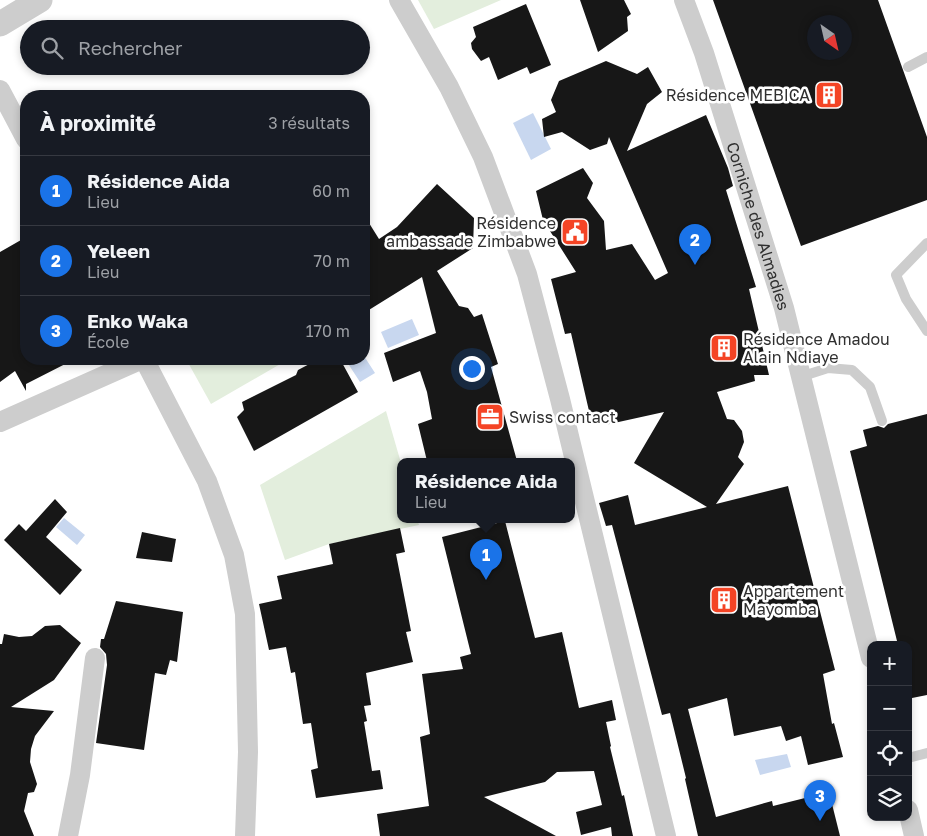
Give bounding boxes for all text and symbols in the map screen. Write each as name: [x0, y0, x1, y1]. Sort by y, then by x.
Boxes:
north arrow: [807, 15, 852, 60]
search box: [20, 20, 370, 75]
icon: search: [38, 34, 66, 62]
text: Rechercher: [78, 36, 183, 59]
building icon: Résidence MEBICA: [814, 80, 844, 110]
place label: Résidence MEBICA: [666, 85, 810, 105]
text: À proximité: [40, 110, 156, 136]
text: 3 résultats: [268, 113, 350, 133]
street label: Corniche des Almadies: [723, 140, 794, 313]
text: Résidence Aida: [87, 169, 230, 192]
text: 1: [52, 181, 60, 201]
text: 60 m: [312, 181, 350, 201]
text: Lieu: [87, 192, 119, 212]
place label: Résidence ambassade Zimbabwe: [386, 213, 556, 251]
public building icon: Résidence ambassade Zimbabwe: [560, 217, 590, 247]
pin: 2: [679, 224, 711, 265]
text: Yeleen: [87, 239, 150, 262]
text: 2: [51, 251, 61, 271]
text: 70 m: [313, 251, 350, 271]
text: Lieu: [87, 262, 119, 282]
text: Enko Waka: [87, 309, 188, 332]
text: 3: [51, 321, 61, 341]
text: 170 m: [306, 321, 350, 341]
place label: Résidence Amadou Alain Ndiaye: [743, 329, 890, 367]
text: École: [87, 332, 129, 352]
building icon: Résidence Amadou Alain Ndiaye: [709, 333, 739, 363]
your location: [459, 356, 485, 382]
office icon: Swiss contact: [475, 402, 505, 432]
place label: Swiss contact: [509, 407, 616, 427]
popup: [397, 458, 575, 523]
text: Résidence Aida: [415, 469, 557, 492]
text: Lieu: [415, 492, 447, 512]
pin: 1: [470, 539, 502, 580]
place label: Appartement Mayomba: [743, 581, 844, 619]
building icon: Appartement Mayomba: [709, 585, 739, 615]
map controls: [867, 641, 912, 821]
button: +: [867, 641, 912, 686]
button: −: [867, 686, 912, 731]
button: locate: [867, 731, 912, 776]
button: layers: [867, 776, 912, 821]
pin: 3: [804, 780, 836, 821]

